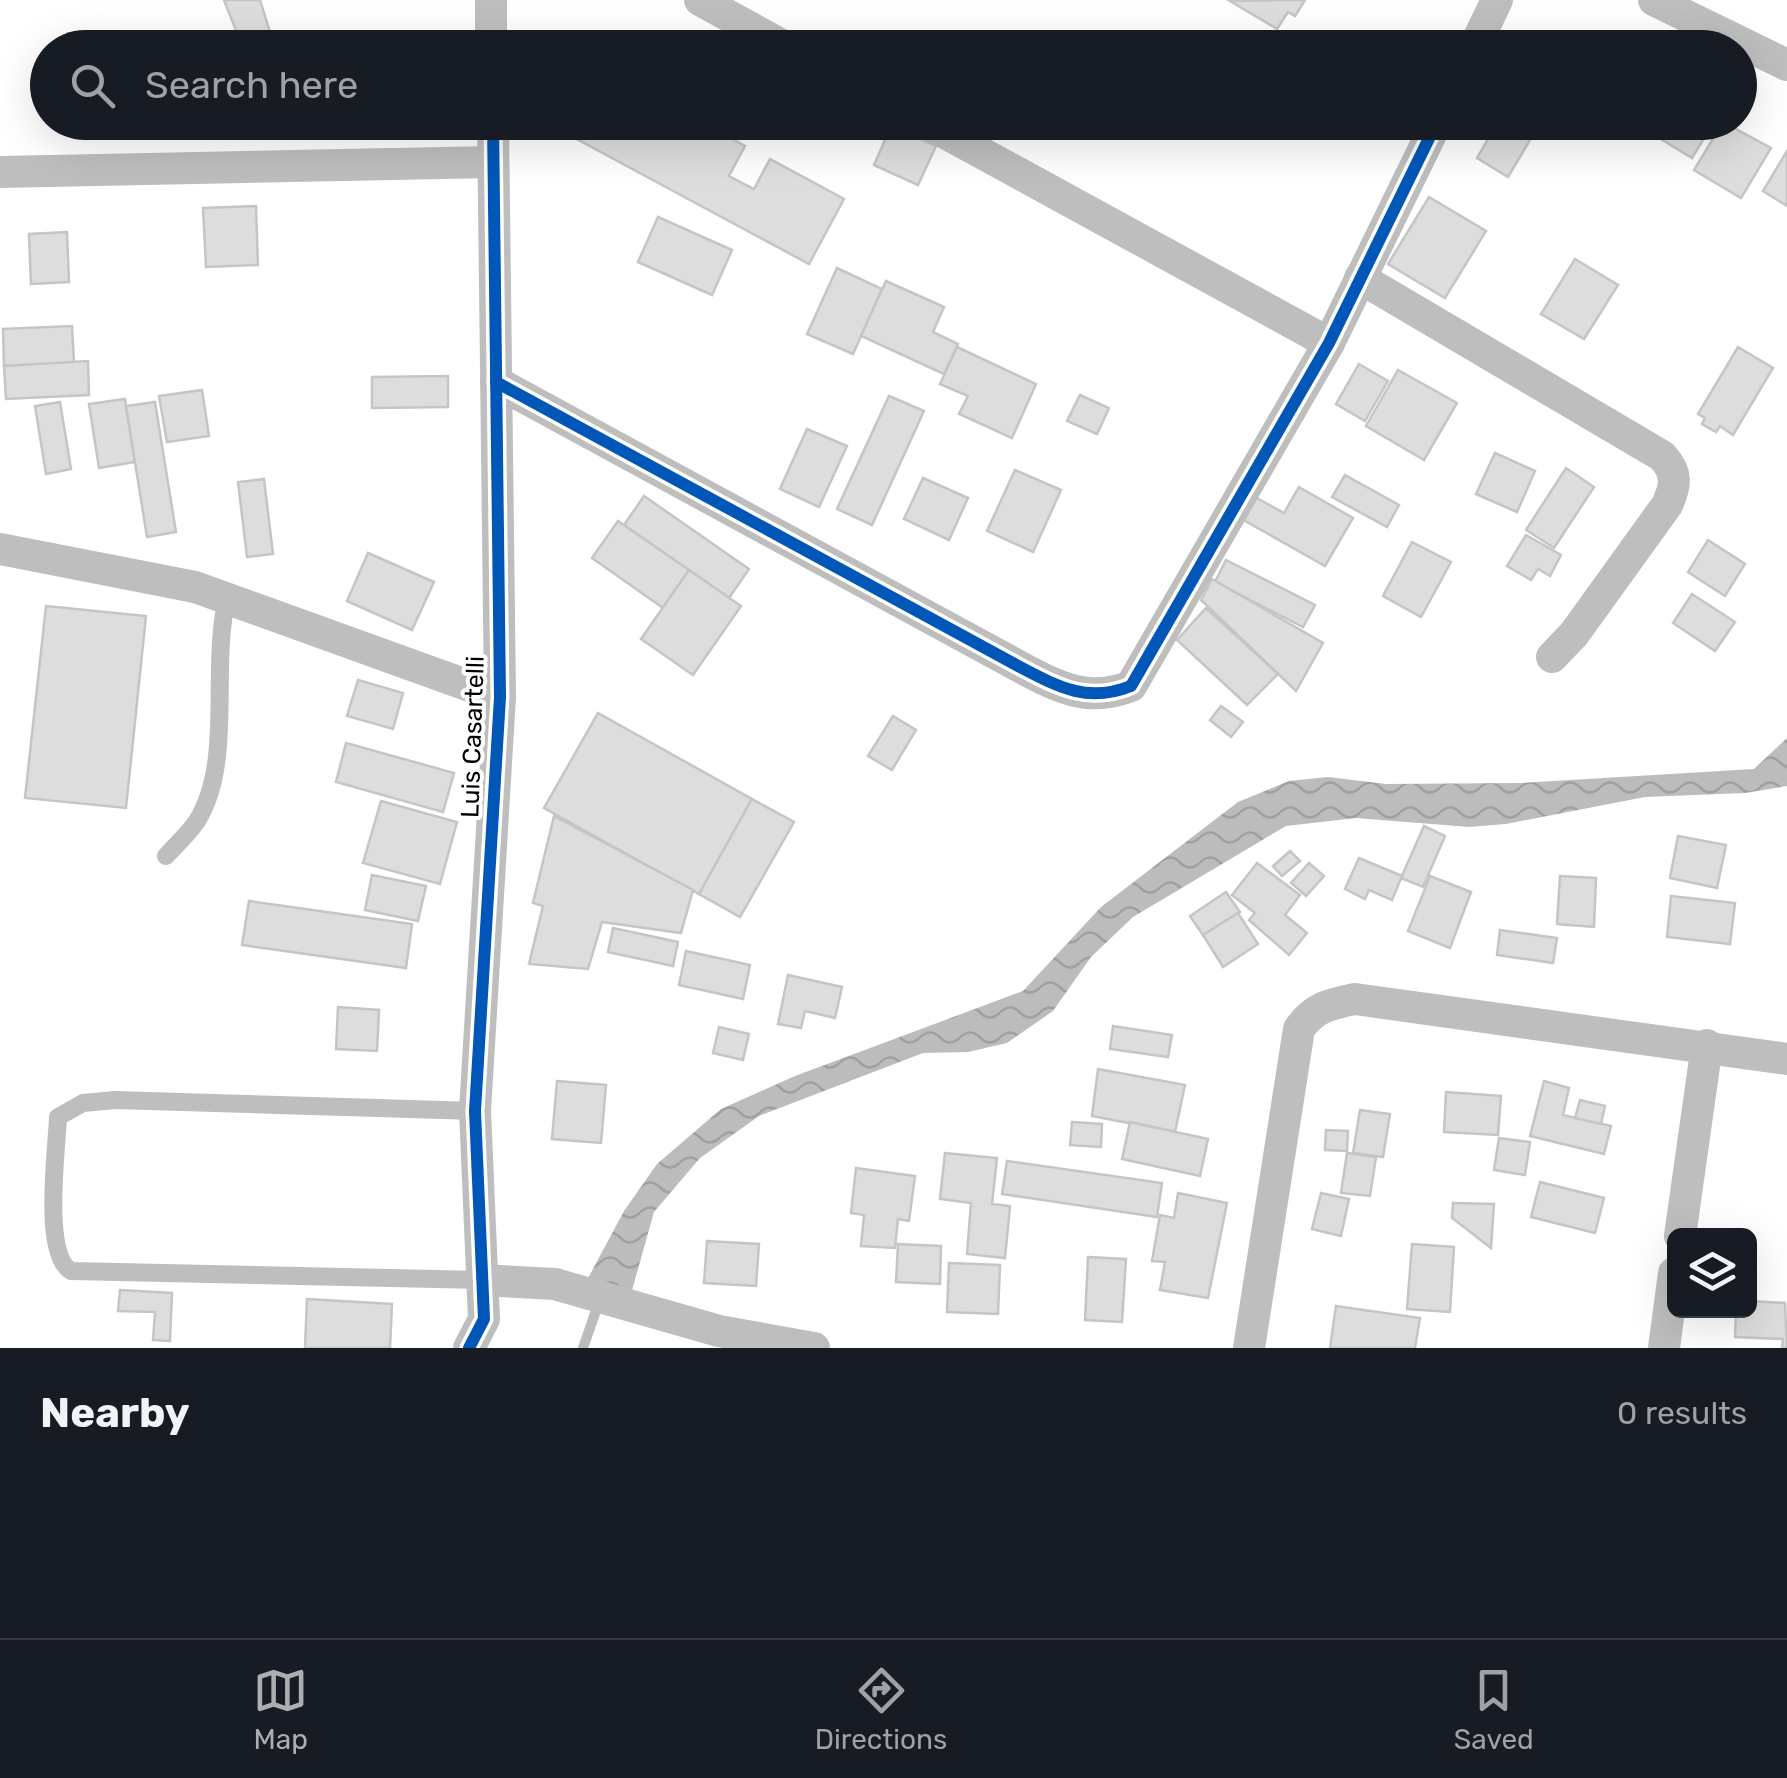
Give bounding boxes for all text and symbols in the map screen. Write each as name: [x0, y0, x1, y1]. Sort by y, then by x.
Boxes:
search box: [30, 30, 1757, 140]
icon: search: [65, 58, 120, 113]
text: Search here: [145, 62, 358, 108]
street label: Luis Casartelli: [455, 655, 490, 819]
map controls: [1667, 1228, 1757, 1318]
button: layers: [1667, 1228, 1757, 1318]
text: Nearby: [40, 1388, 190, 1438]
text: 0 results: [1617, 1394, 1747, 1432]
tab: Map: [253, 1663, 308, 1756]
tab: Directions: [815, 1663, 947, 1756]
tab: Saved: [1454, 1663, 1534, 1756]

